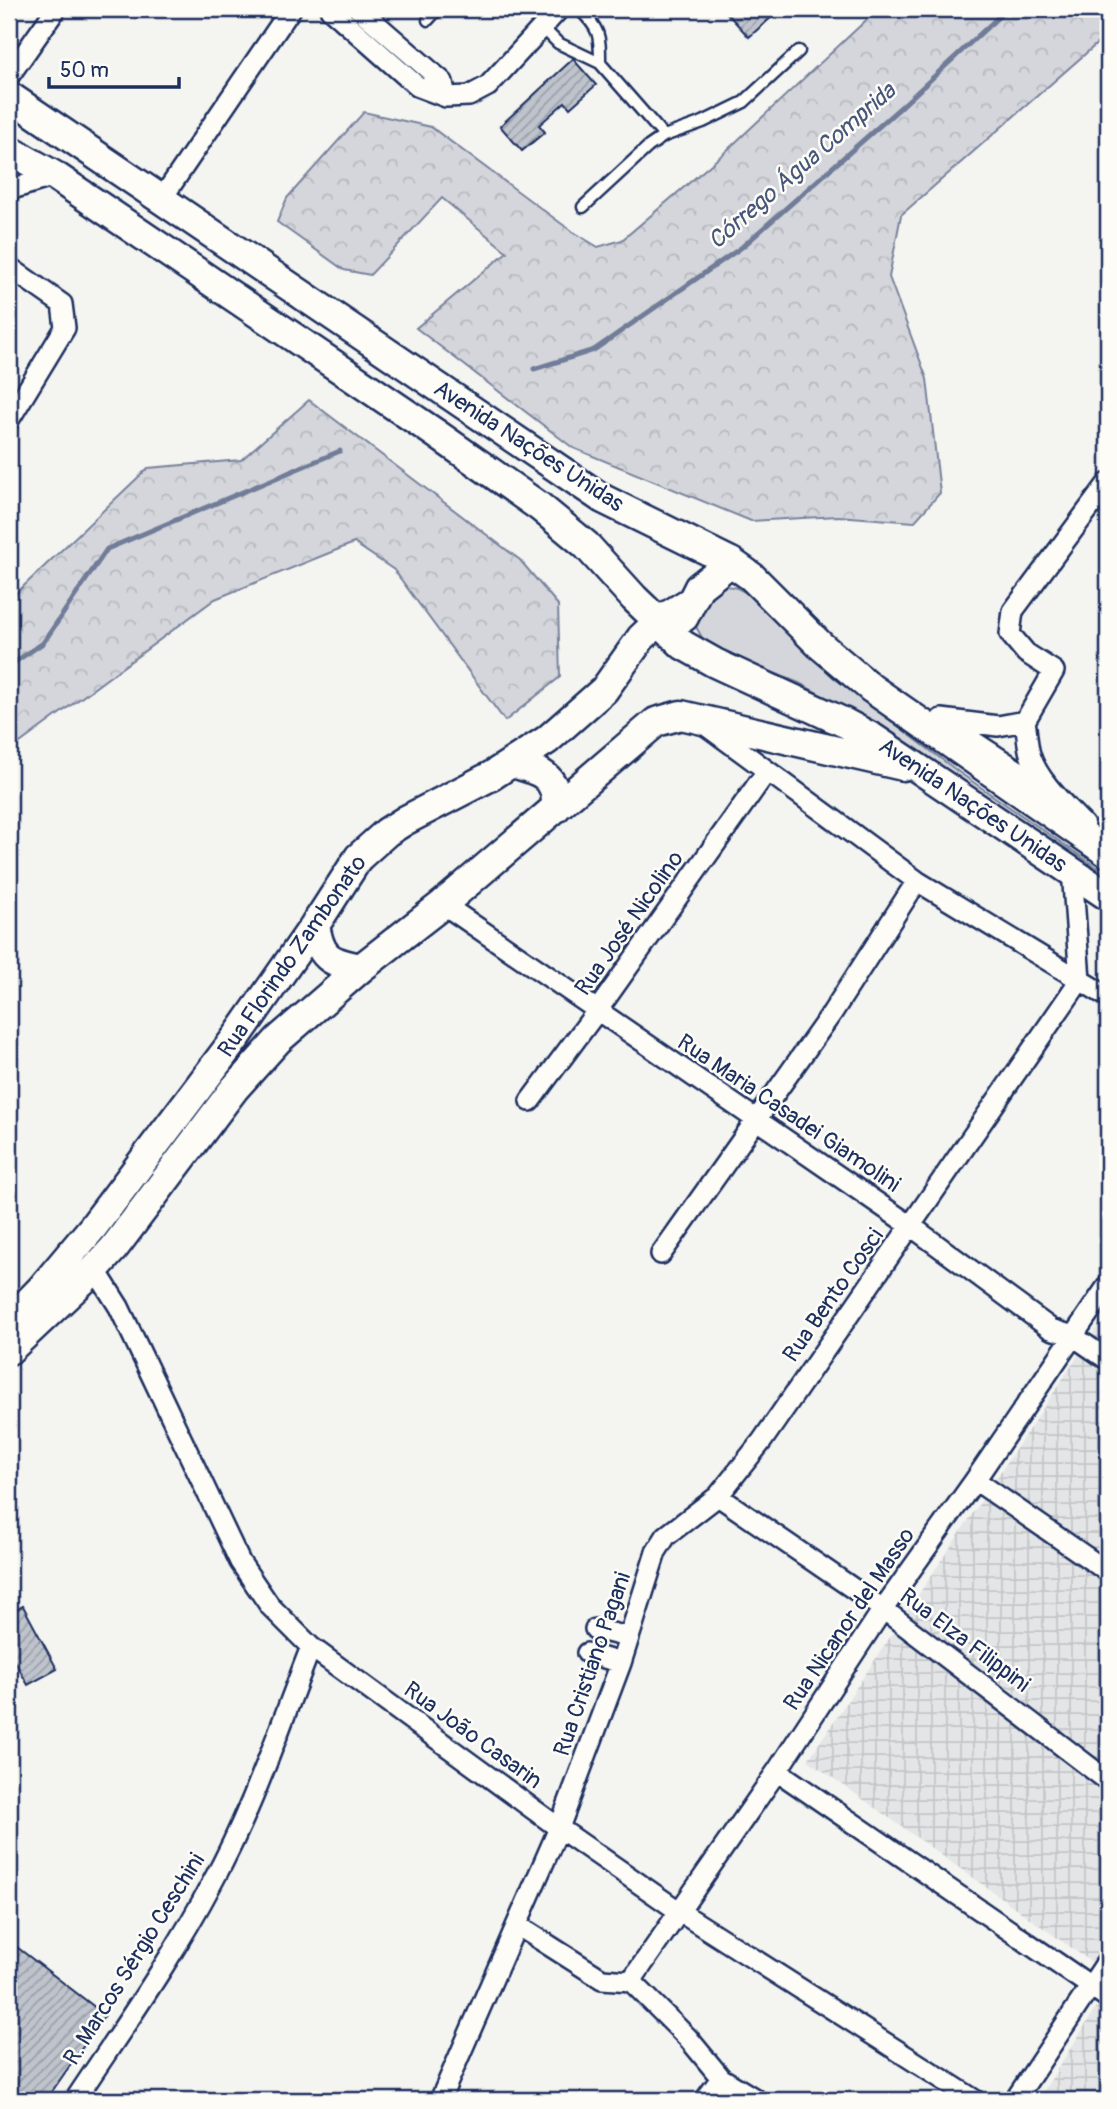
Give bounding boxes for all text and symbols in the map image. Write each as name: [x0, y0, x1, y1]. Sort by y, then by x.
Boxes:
scale bar: [49, 46, 178, 90]
text: 50 m: [60, 57, 109, 84]
water label: Córrego Água Comprida: [702, 76, 903, 255]
street label: Avenida Nações Unidas: [429, 374, 629, 518]
street label: Avenida Nações Unidas: [873, 731, 1073, 879]
street label: Rua José Nicolino: [568, 845, 690, 1001]
street label: Rua Florindo Zambonato: [211, 849, 373, 1063]
street label: Rua Maria Casadei Giamolini: [672, 1027, 906, 1199]
street label: Rua Bento Cosci: [776, 1223, 890, 1367]
street label: Rua Nicanor del Masso: [777, 1522, 921, 1716]
street label: Rua Cristiano Pagani: [547, 1568, 637, 1760]
street label: Rua Elza Filippini: [894, 1582, 1036, 1698]
street label: Rua João Casarin: [398, 1675, 548, 1795]
street label: R. Marcos Sérgio Ceschini: [57, 1848, 211, 2070]

